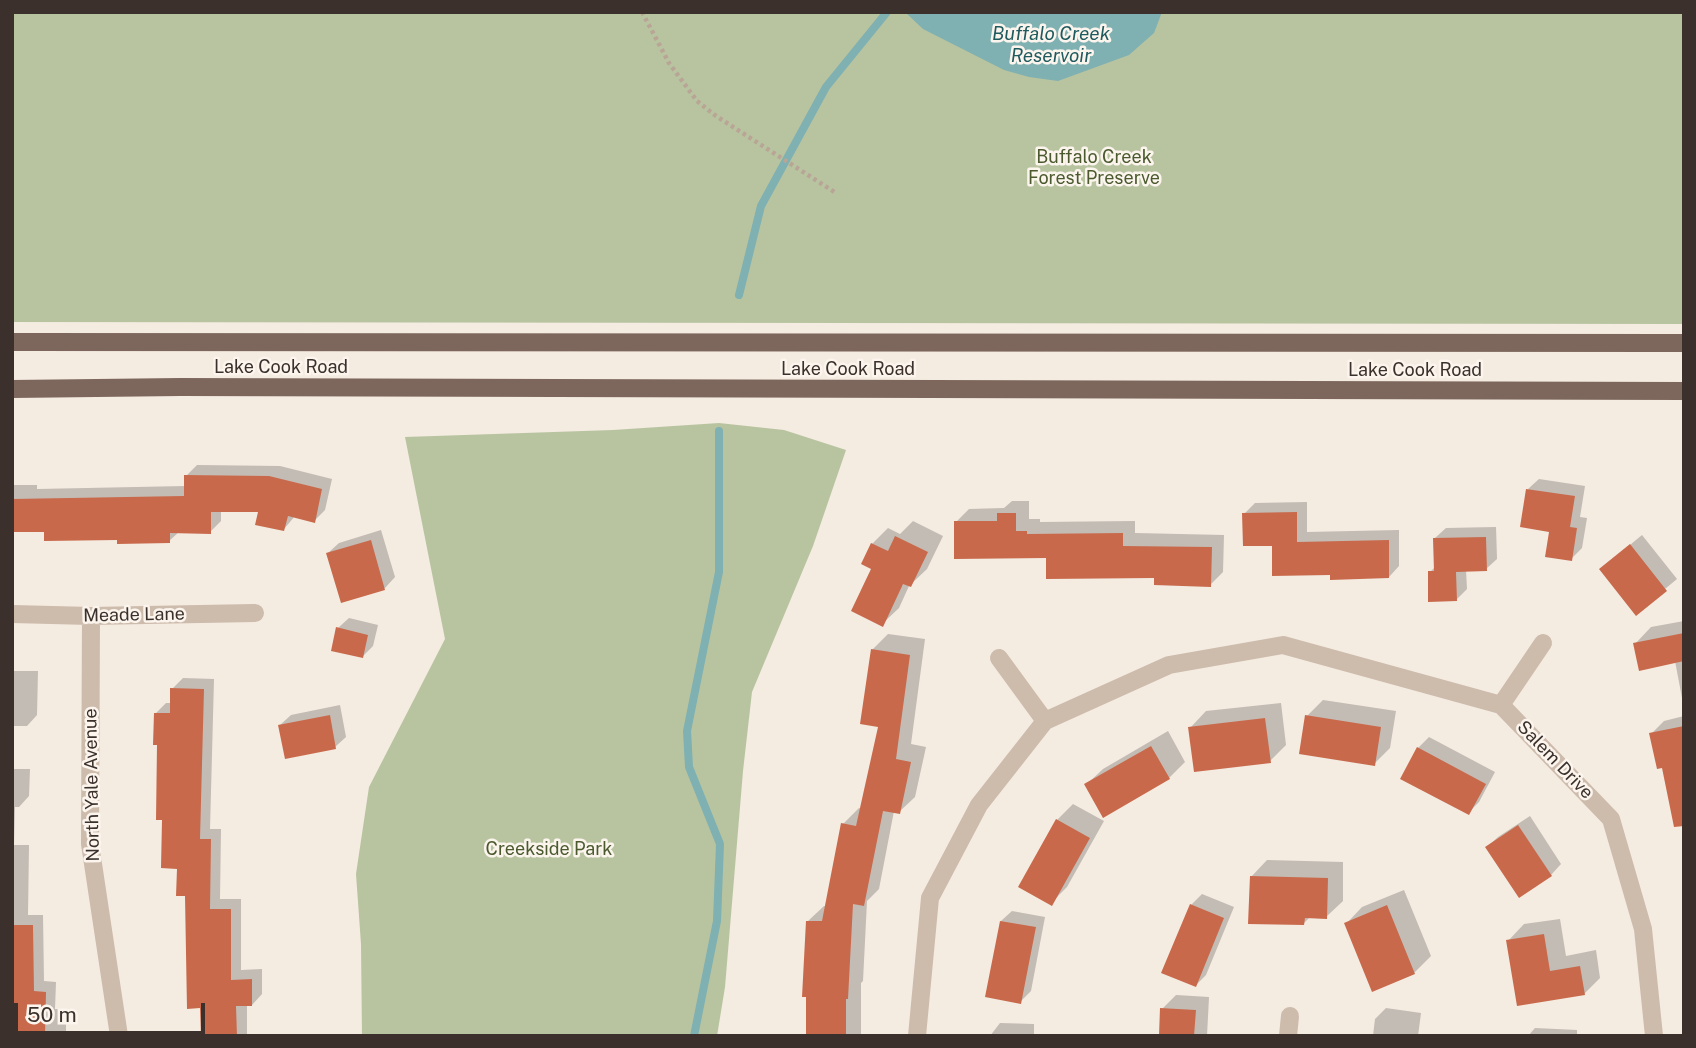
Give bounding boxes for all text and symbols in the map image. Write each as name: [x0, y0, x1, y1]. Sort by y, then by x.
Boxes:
water label: Buffalo Creek Reservoir: [992, 23, 1110, 67]
park label: Buffalo Creek Forest Preserve: [1028, 146, 1160, 188]
street label: Lake Cook Road: [214, 356, 348, 378]
street label: Lake Cook Road: [781, 358, 915, 380]
street label: Lake Cook Road: [1348, 359, 1482, 381]
street label: Meade Lane: [83, 603, 185, 627]
street label: North Yale Avenue: [80, 708, 104, 862]
street label: Salem Drive: [1512, 716, 1598, 804]
park label: Creekside Park: [486, 838, 612, 860]
scale bar: [18, 988, 208, 1032]
text: 50 m: [27, 1002, 77, 1027]

